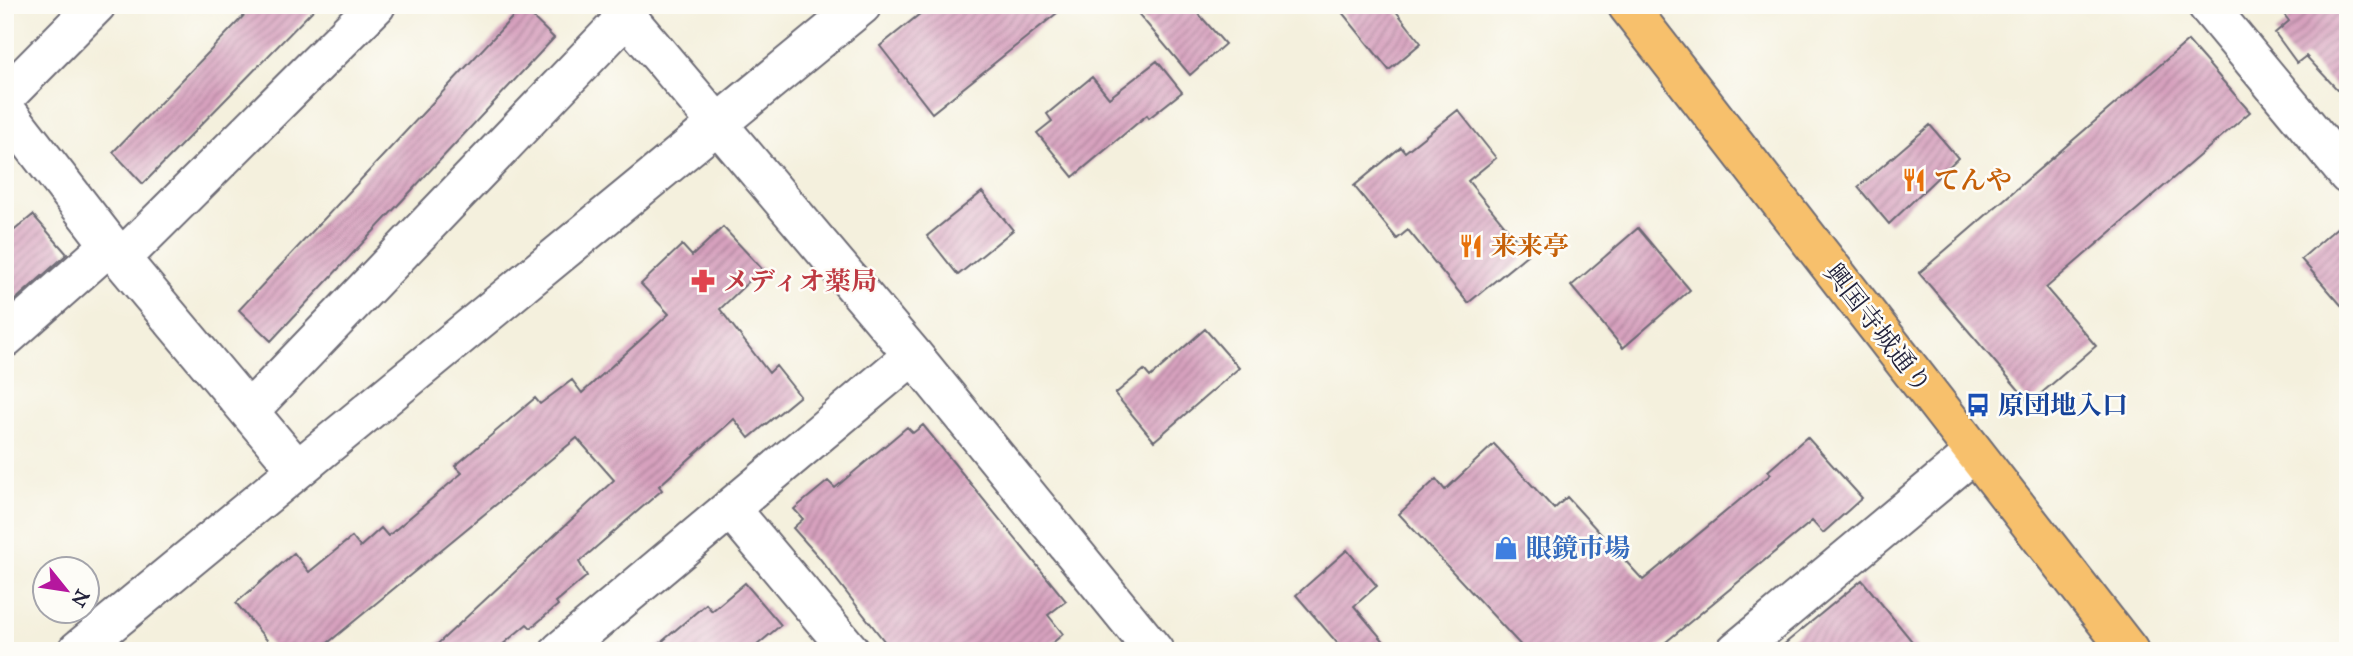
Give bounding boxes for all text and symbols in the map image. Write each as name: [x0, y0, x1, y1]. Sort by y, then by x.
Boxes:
place label: てんや: [1934, 164, 2012, 196]
restaurant icon: てんや: [1900, 166, 1928, 194]
place label: 来来亭: [1491, 230, 1569, 262]
restaurant icon: 来来亭: [1457, 232, 1485, 260]
street label: 興国寺城通り: [1817, 257, 1939, 399]
place label: メディオ薬局: [723, 265, 877, 297]
pharmacy icon: メディオ薬局: [689, 267, 717, 295]
place label: 原団地入口: [1998, 389, 2128, 421]
bus stop icon: 原団地入口: [1964, 391, 1992, 419]
place label: 眼鏡市場: [1526, 532, 1630, 564]
shop icon: 眼鏡市場: [1492, 534, 1520, 562]
north arrow: [32, 554, 102, 624]
text: N: [66, 586, 94, 611]

